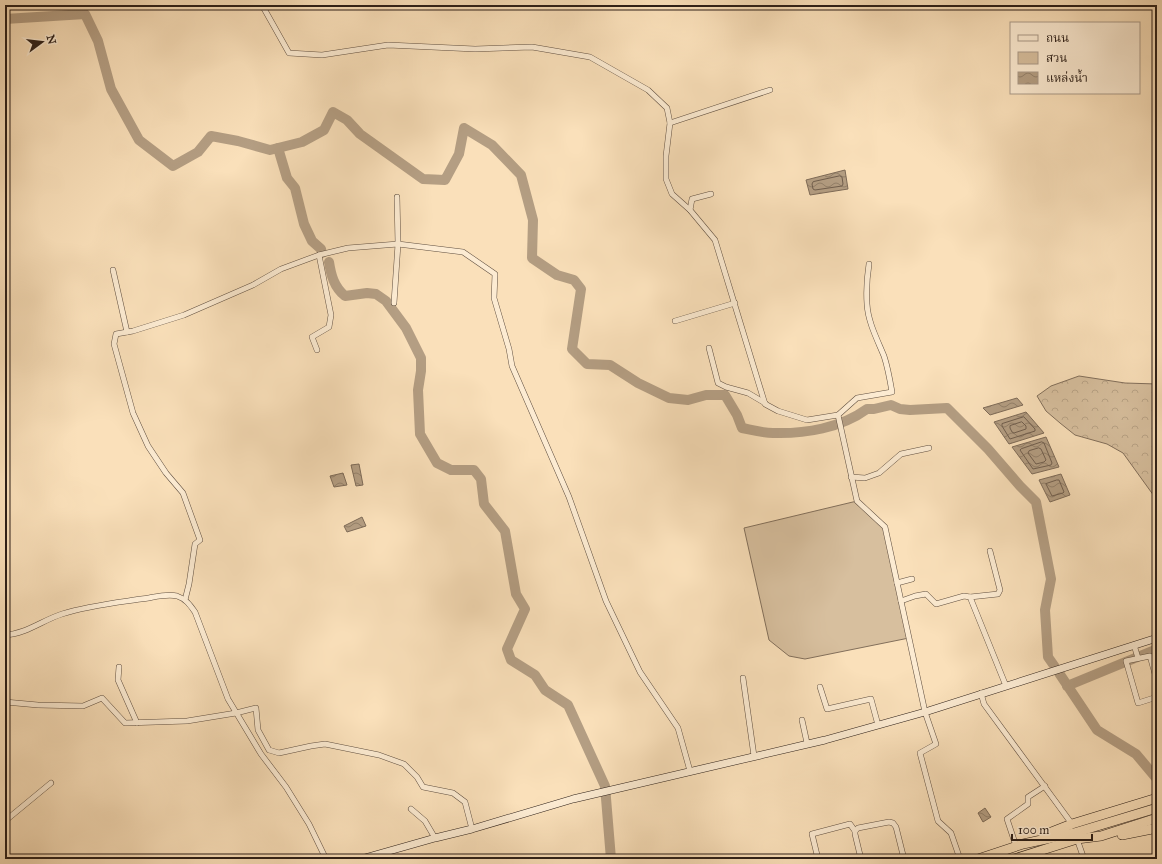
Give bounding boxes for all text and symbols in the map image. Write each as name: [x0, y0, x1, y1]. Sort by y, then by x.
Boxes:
north arrow: [22, 22, 62, 62]
legend: [1010, 22, 1140, 94]
text: ถนน: [1046, 31, 1069, 45]
text: N: [44, 33, 59, 46]
text: สวน: [1046, 51, 1068, 65]
text: แหล่งน้ำ: [1046, 69, 1088, 85]
scale bar: [1012, 816, 1092, 842]
text: 100 m: [1018, 823, 1049, 837]

